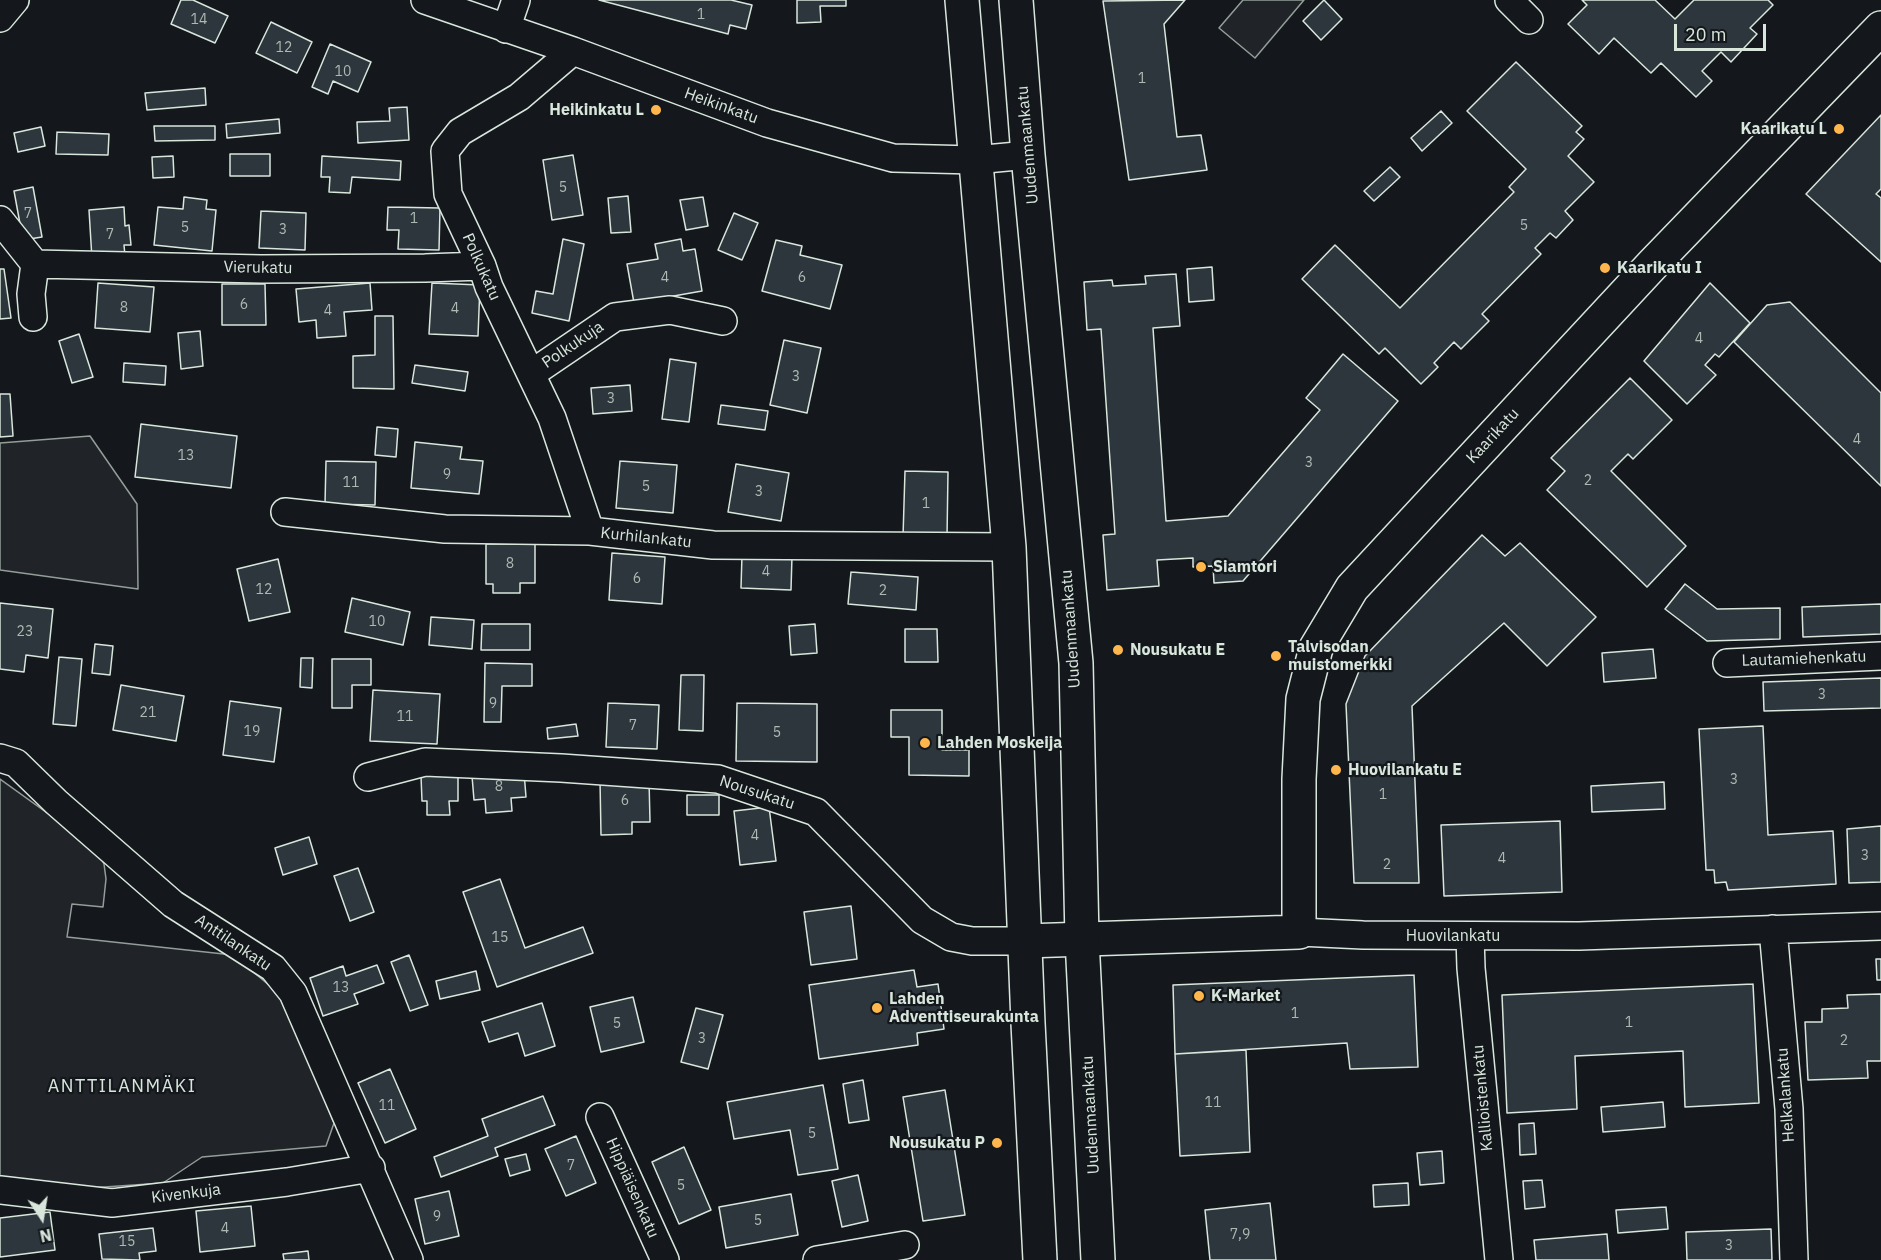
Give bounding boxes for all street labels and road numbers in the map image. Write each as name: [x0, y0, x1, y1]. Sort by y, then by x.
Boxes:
street label: Heikinkatu: [681, 84, 761, 128]
street label: Uudenmaankatu: [1013, 85, 1043, 205]
street label: Polkukatu: [458, 230, 504, 304]
street label: Vierukatu: [223, 258, 293, 278]
street label: Polkukuja: [539, 317, 607, 373]
street label: Kaarikatu: [1463, 404, 1523, 468]
street label: Kurhilankatu: [599, 524, 693, 552]
street label: Uudenmaankatu: [1057, 569, 1085, 689]
street label: Lautamiehenkatu: [1741, 647, 1867, 671]
street label: Nousukatu: [717, 772, 797, 814]
street label: Anttilankatu: [191, 910, 275, 976]
street label: Huovilankatu: [1406, 926, 1500, 946]
street label: Kallioistenkatu: [1469, 1044, 1497, 1152]
street label: Helkalankatu: [1773, 1047, 1799, 1143]
street label: Uudenmaankatu: [1078, 1055, 1104, 1175]
street label: Hippiäisenkatu: [601, 1135, 663, 1241]
street label: Kivenkuja: [150, 1180, 222, 1208]

